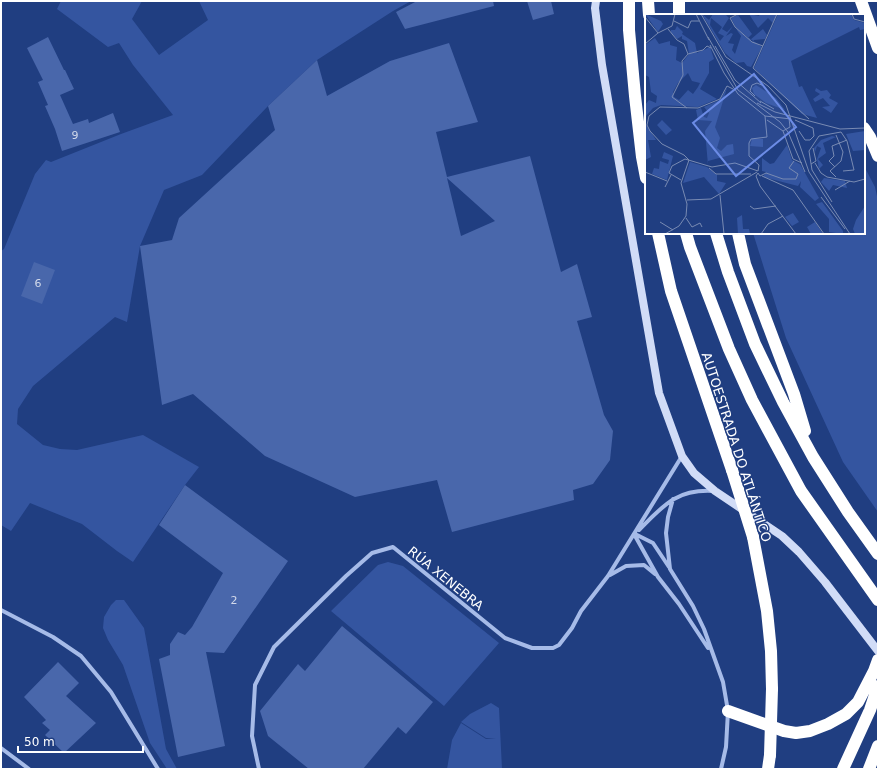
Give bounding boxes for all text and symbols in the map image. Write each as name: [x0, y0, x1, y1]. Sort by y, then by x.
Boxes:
inset map: [645, 14, 865, 234]
house number: 9: [72, 129, 79, 142]
house number: 6: [35, 277, 42, 290]
street label: AUTOESTRADA DO ATLÁNTICO: [699, 350, 774, 544]
street label: RÚA XENEBRA: [405, 543, 487, 614]
house number: 2: [231, 594, 238, 607]
scale bar: [18, 728, 143, 754]
text: 50 m: [24, 735, 55, 749]

